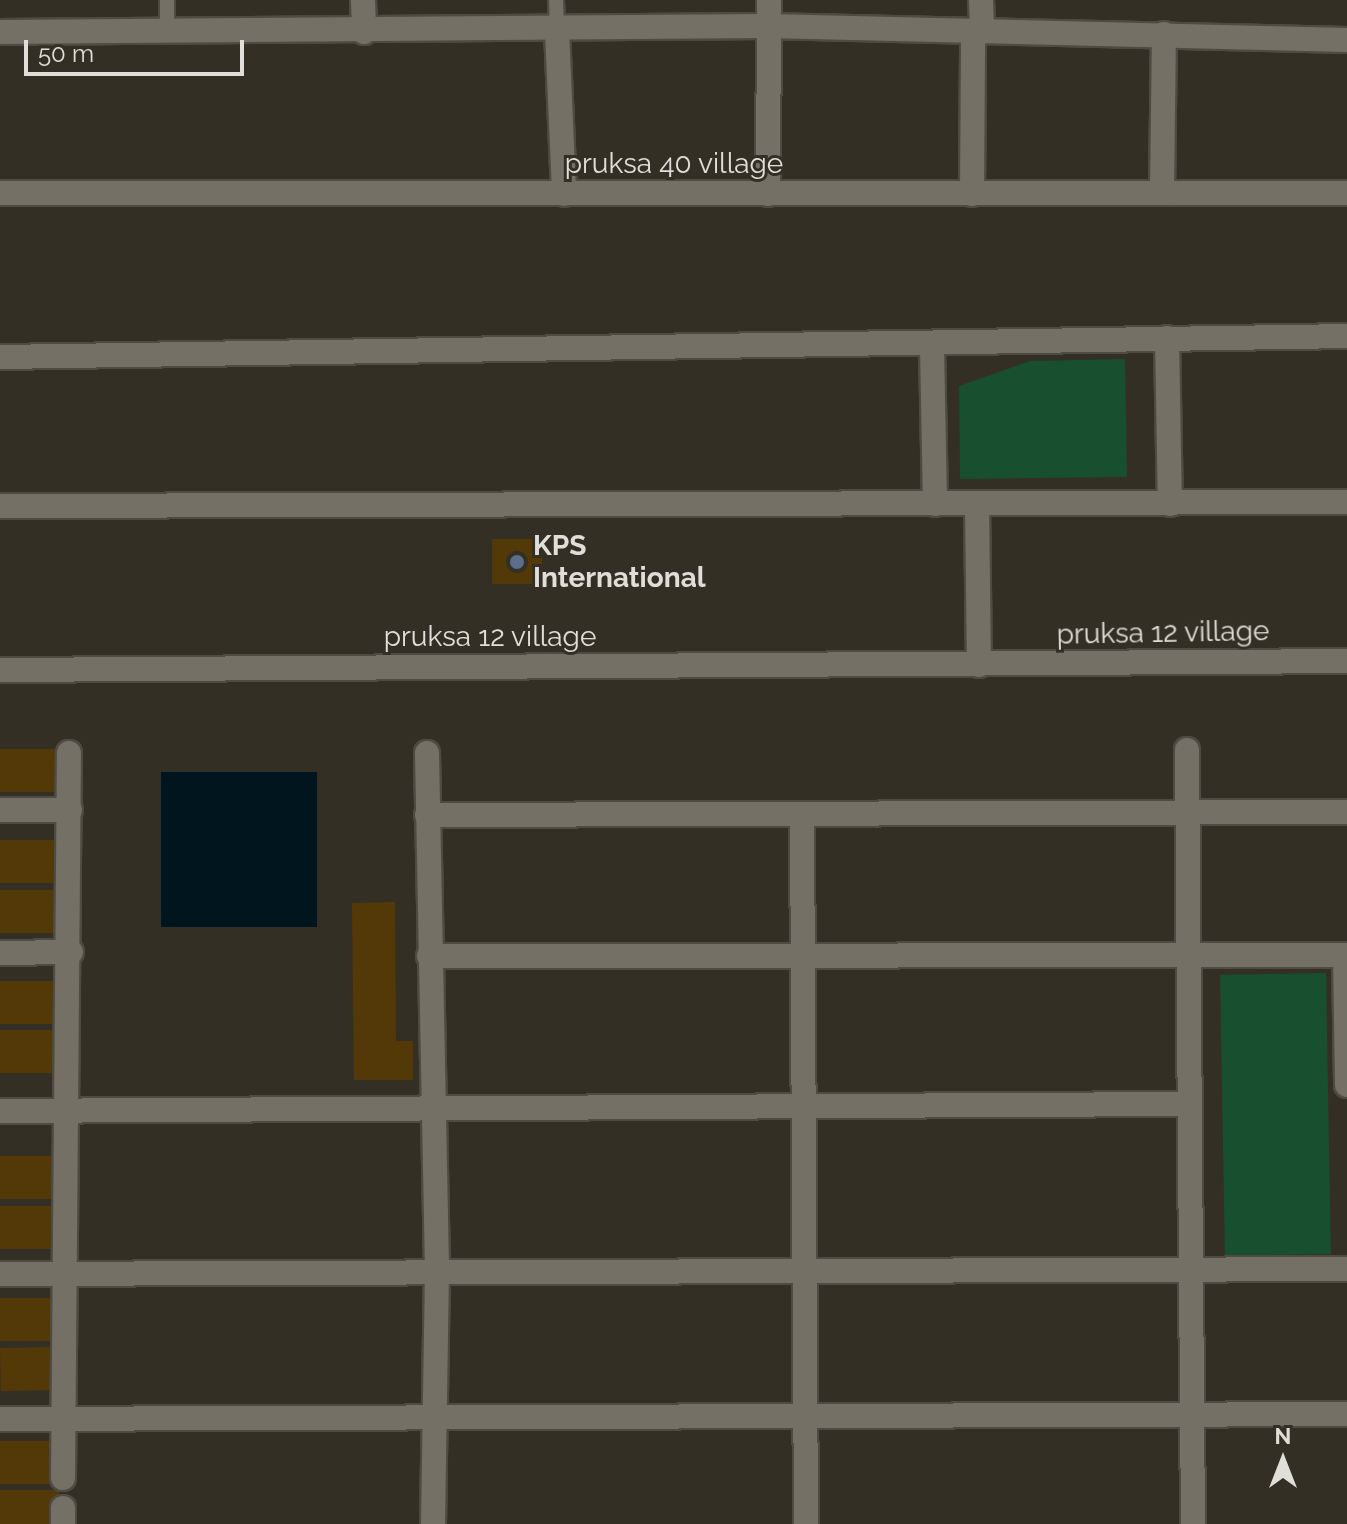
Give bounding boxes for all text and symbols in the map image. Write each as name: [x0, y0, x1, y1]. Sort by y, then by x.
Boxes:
scale bar: [28, 24, 248, 74]
text: 50 m: [38, 39, 94, 68]
street label: pruksa 40 village: [564, 147, 784, 181]
place label: KPS International: [533, 529, 706, 595]
marker: KPS International: [508, 553, 526, 571]
street label: pruksa 12 village: [1056, 614, 1270, 652]
street label: pruksa 12 village: [383, 620, 597, 654]
north arrow: [1243, 1420, 1323, 1500]
text: N: [1275, 1423, 1291, 1449]

